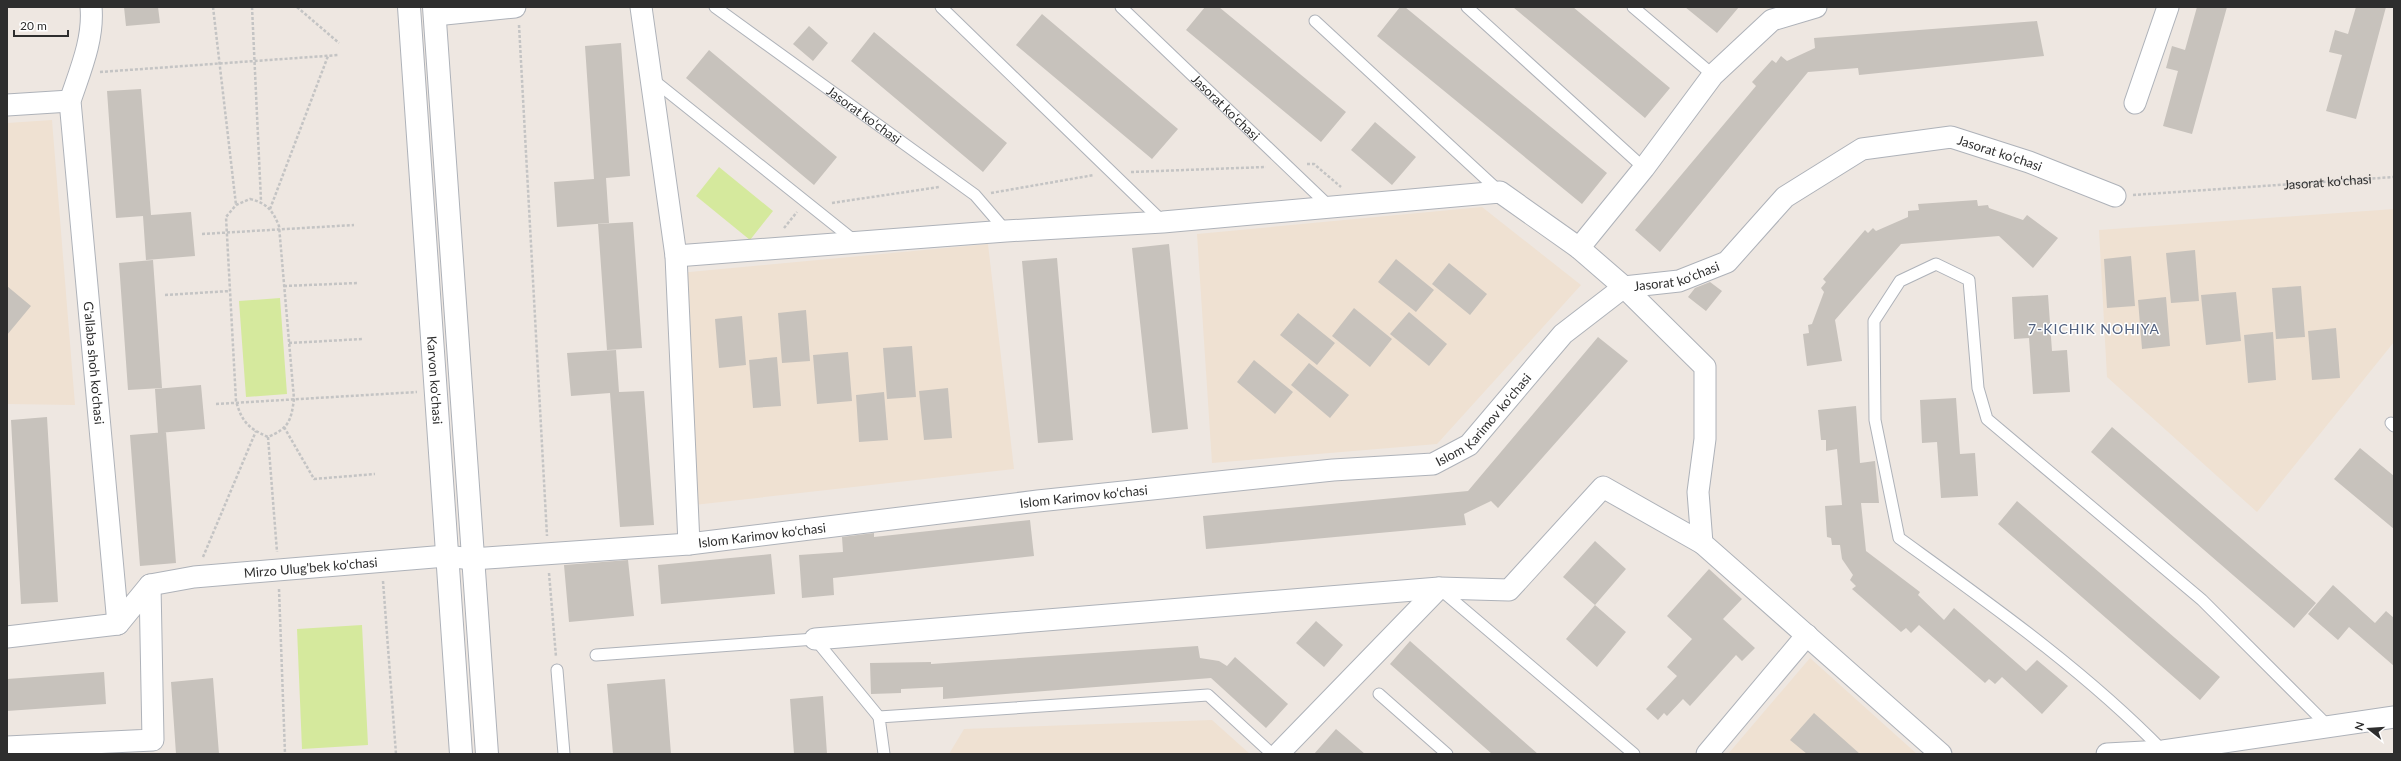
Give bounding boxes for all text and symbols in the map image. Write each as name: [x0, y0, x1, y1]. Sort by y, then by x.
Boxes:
scale bar: [14, 12, 68, 38]
text: 20 m: [20, 18, 47, 33]
street label: Jasorat ko‘chasi: [1188, 71, 1263, 144]
street label: Jasorat ko‘chasi: [824, 82, 905, 147]
street label: Jasorat ko‘chasi: [1955, 132, 2044, 174]
street label: Jasorat ko‘chasi: [2283, 171, 2372, 193]
street label: Jasorat ko‘chasi: [1633, 258, 1722, 294]
street label: G'allaba shoh ko'chasi: [80, 301, 108, 425]
district label: 7-KICHIK NOHIYA: [2028, 320, 2160, 337]
street label: Karvon ko'chasi: [424, 335, 446, 425]
street label: Islom Karimov ko‘chasi: [1433, 370, 1534, 469]
street label: Islom Karimov ko‘chasi: [1019, 482, 1148, 511]
street label: Islom Karimov ko‘chasi: [697, 519, 827, 551]
street label: Mirzo Ulug'bek ko'chasi: [243, 554, 378, 581]
north arrow: [2349, 709, 2389, 749]
text: N: [2352, 720, 2366, 732]

